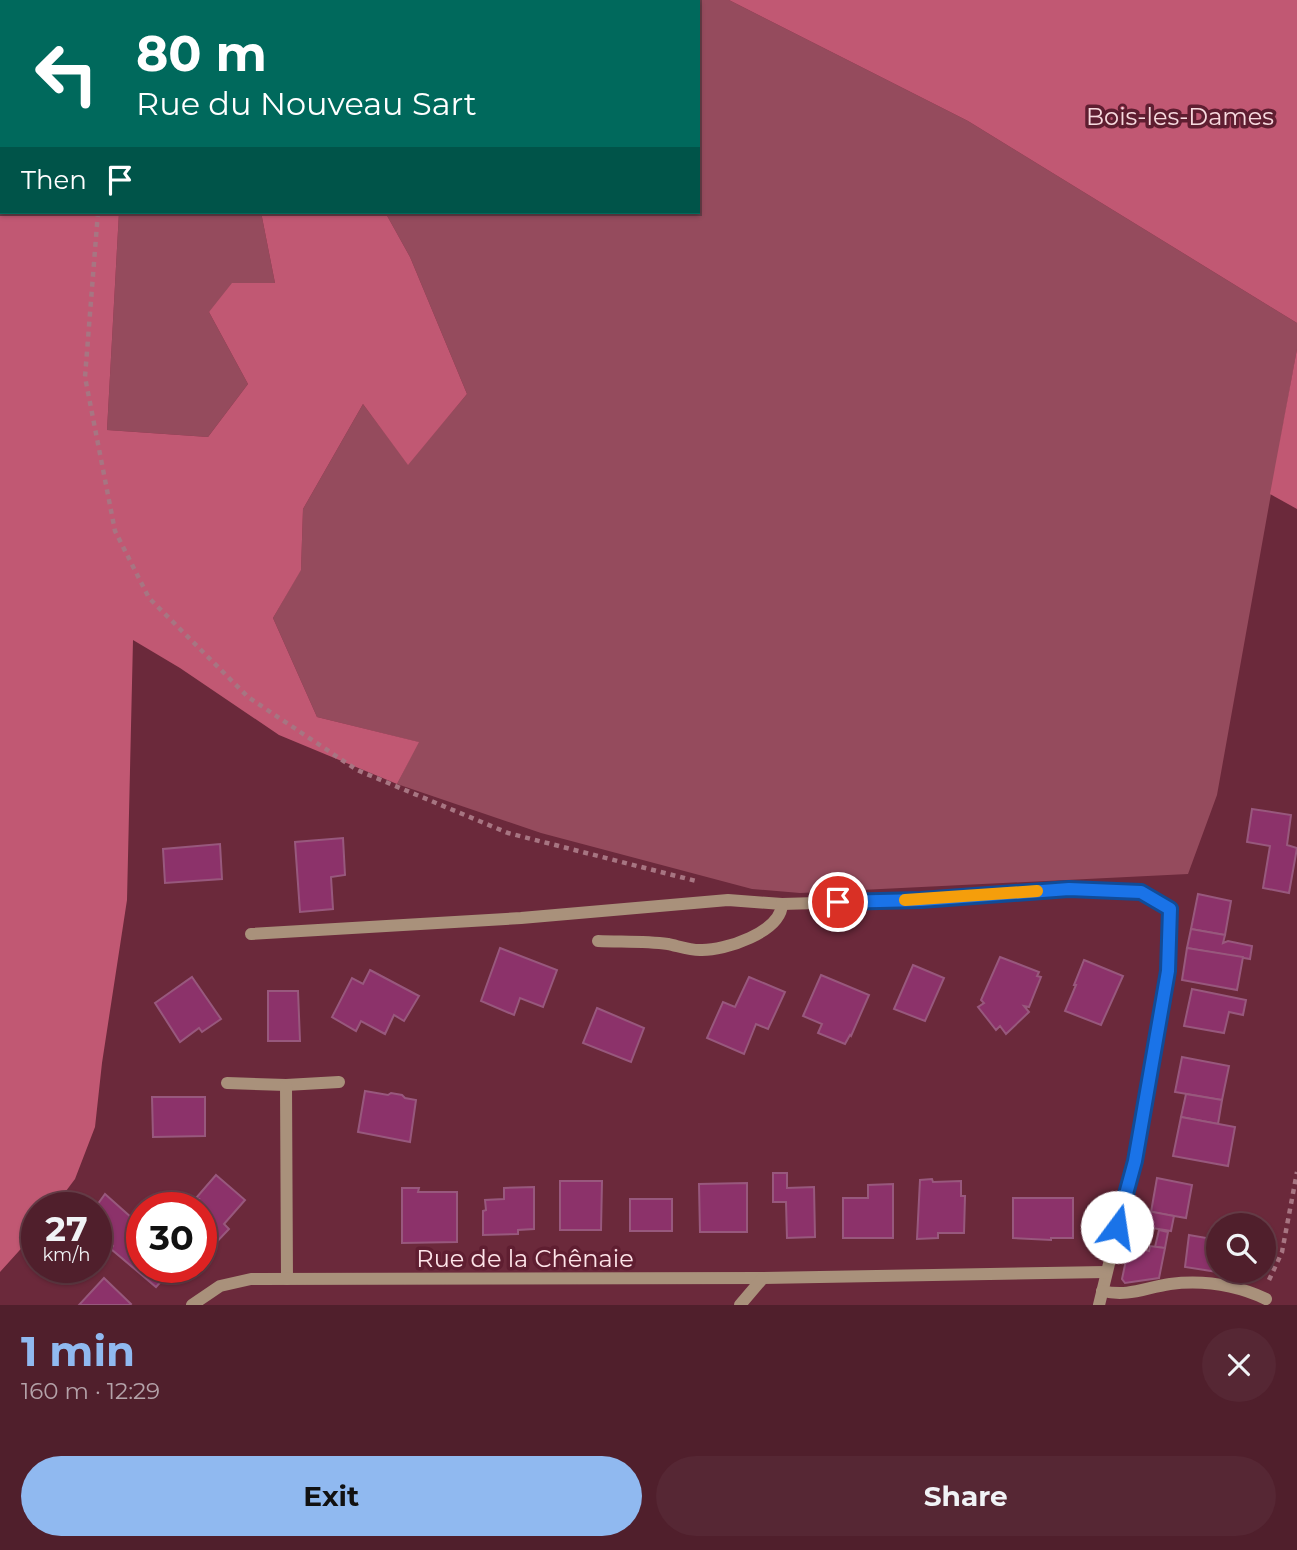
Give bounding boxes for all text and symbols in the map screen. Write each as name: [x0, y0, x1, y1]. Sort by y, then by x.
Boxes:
text: 80 m: [136, 24, 267, 83]
icon: left: [21, 28, 112, 119]
text: Rue du Nouveau Sart: [136, 84, 477, 123]
park label: Bois-les-Dames: [1086, 102, 1274, 131]
icon: arrive: [101, 161, 139, 199]
text: Then: [21, 164, 87, 196]
pin: [808, 872, 868, 932]
icon: arrive: [819, 883, 857, 921]
position arrow: [1080, 1190, 1154, 1264]
speed limit sign: 30: [126, 1192, 217, 1283]
text: 27: [45, 1207, 88, 1250]
map controls: [1206, 1213, 1276, 1283]
button: search: [1206, 1213, 1276, 1283]
text: km/h: [42, 1244, 91, 1266]
street label: Rue de la Chênaie: [416, 1244, 634, 1273]
text: 1 min: [21, 1325, 135, 1377]
button: close: [1202, 1328, 1276, 1402]
text: 160 m · 12:29: [21, 1377, 160, 1405]
button: Exit: [21, 1456, 642, 1536]
button: Share: [656, 1456, 1276, 1536]

